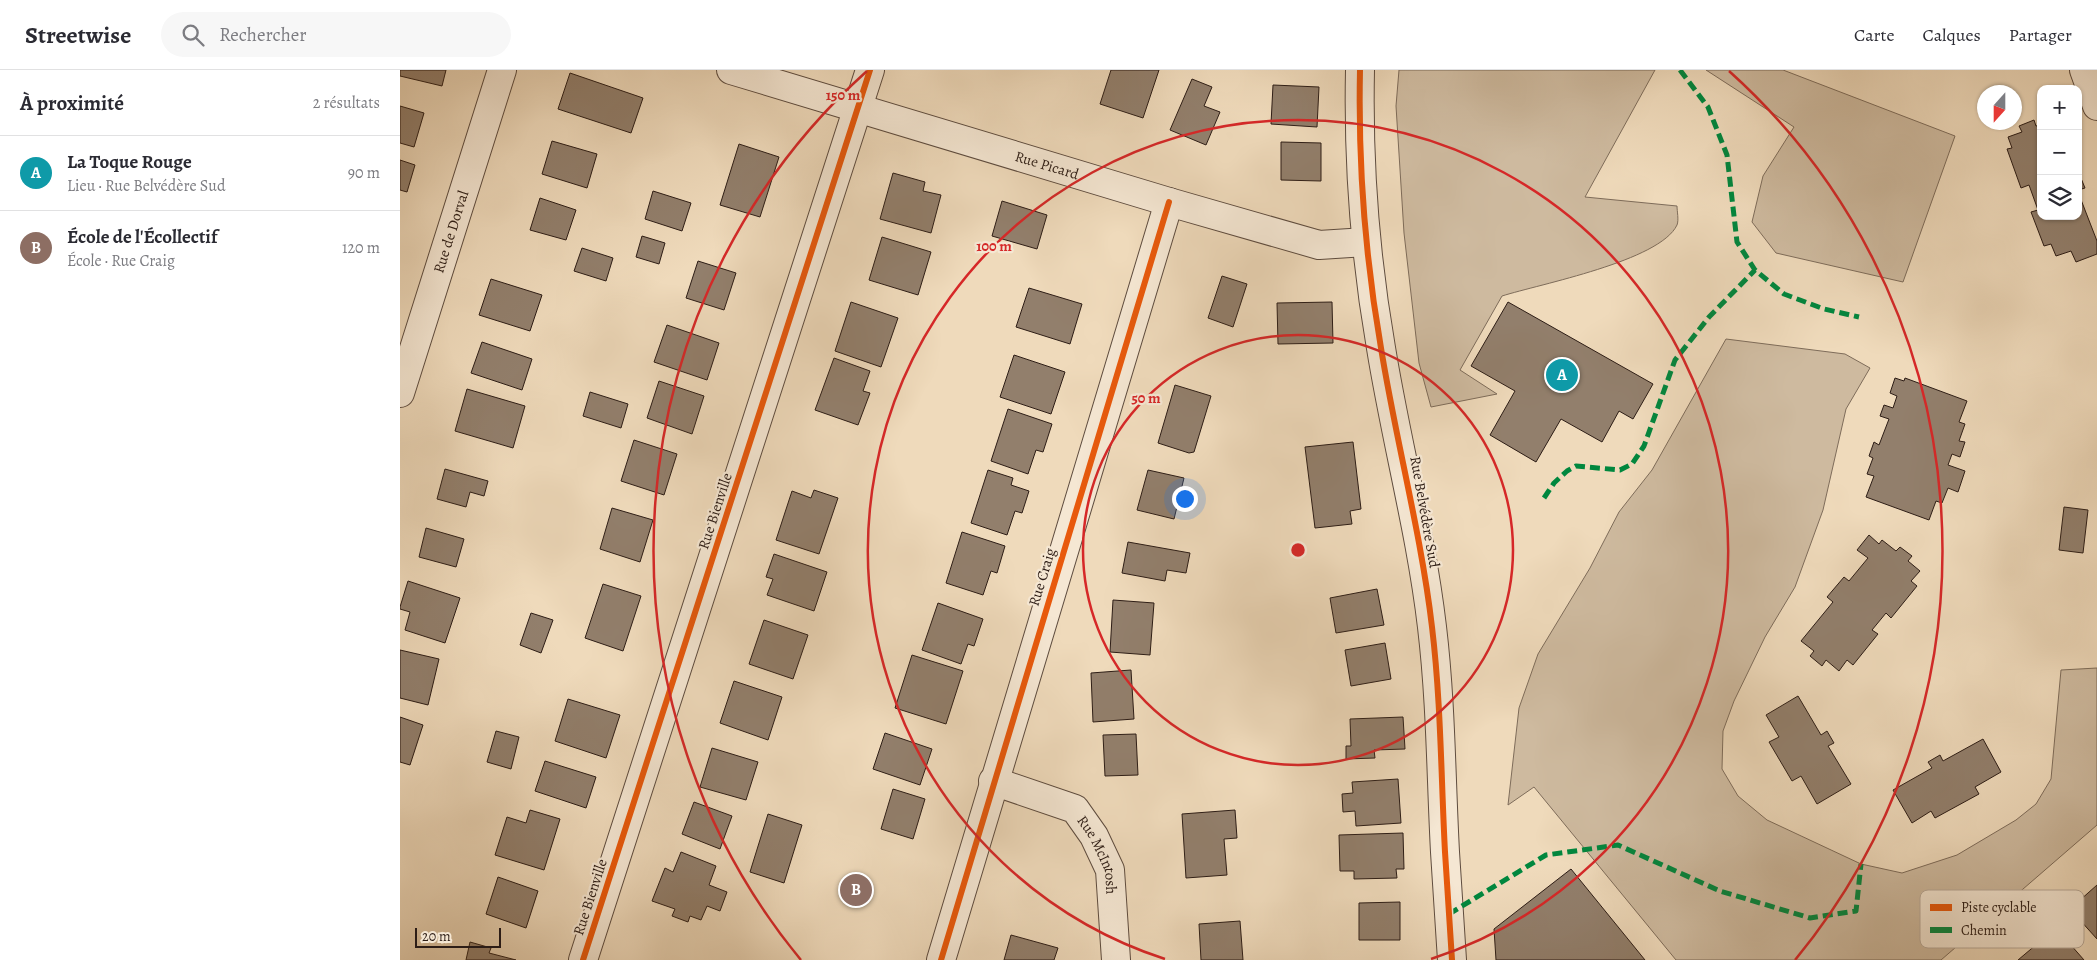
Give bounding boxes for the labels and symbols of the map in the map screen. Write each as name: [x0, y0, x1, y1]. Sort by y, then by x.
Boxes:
text: 150 m: [826, 85, 861, 105]
north arrow: [1977, 85, 2022, 130]
street label: Rue Picard: [1013, 146, 1082, 185]
street label: Rue de Dorval: [428, 188, 473, 276]
text: 100 m: [976, 236, 1012, 256]
pin: A: [1546, 356, 1578, 394]
text: 50 m: [1131, 388, 1161, 408]
street label: Rue Belvédère Sud: [1405, 455, 1445, 570]
street label: Rue Bienville: [693, 470, 737, 552]
your location: [1172, 486, 1198, 512]
centre of rings: [1289, 541, 1307, 559]
street label: Rue Craig: [1024, 545, 1060, 609]
street label: Rue McIntosh: [1073, 811, 1122, 895]
street label: Rue Bienville: [568, 856, 612, 938]
pin: B: [840, 871, 872, 909]
legend: [1920, 890, 2084, 948]
text: Piste cyclable: [1961, 898, 2036, 917]
text: Chemin: [1961, 921, 2007, 940]
scale bar: [415, 925, 501, 948]

